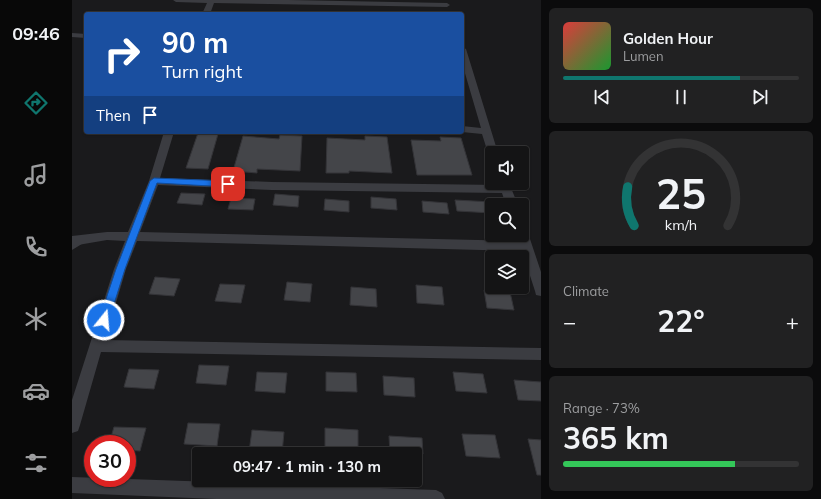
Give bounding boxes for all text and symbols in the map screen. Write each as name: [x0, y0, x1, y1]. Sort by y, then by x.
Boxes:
text: 09:46: [12, 22, 60, 45]
text: 90 m: [162, 25, 228, 60]
icon: right: [96, 28, 148, 80]
text: Golden Hour: [623, 29, 713, 48]
text: Lumen: [623, 48, 664, 64]
text: Turn right: [162, 60, 242, 83]
icon: previous: [591, 86, 613, 108]
icon: pause: [670, 86, 692, 108]
icon: next: [749, 86, 771, 108]
icon: directions: [22, 89, 50, 117]
icon: arrive: [139, 104, 161, 126]
text: Then: [96, 106, 131, 125]
map controls: [485, 146, 529, 294]
button: sound: [485, 146, 529, 190]
icon: music: [22, 161, 50, 189]
pin: [211, 167, 245, 201]
text: 25: [656, 167, 706, 219]
icon: arrive: [217, 173, 239, 195]
button: search: [485, 198, 529, 242]
text: km/h: [665, 216, 697, 234]
icon: phone: [22, 233, 50, 261]
button: layers: [485, 250, 529, 294]
text: Climate: [563, 283, 609, 299]
position arrow: [83, 299, 125, 341]
text: 22°: [657, 302, 705, 340]
icon: climate: [22, 305, 50, 333]
text: −: [563, 308, 576, 336]
text: +: [786, 308, 799, 336]
icon: car: [22, 377, 50, 405]
text: Range · 73%: [563, 400, 640, 416]
text: 365 km: [563, 419, 669, 457]
speed limit sign: 30: [84, 435, 136, 487]
icon: filters: [22, 449, 50, 477]
text: 09:47 · 1 min · 130 m: [233, 457, 381, 476]

